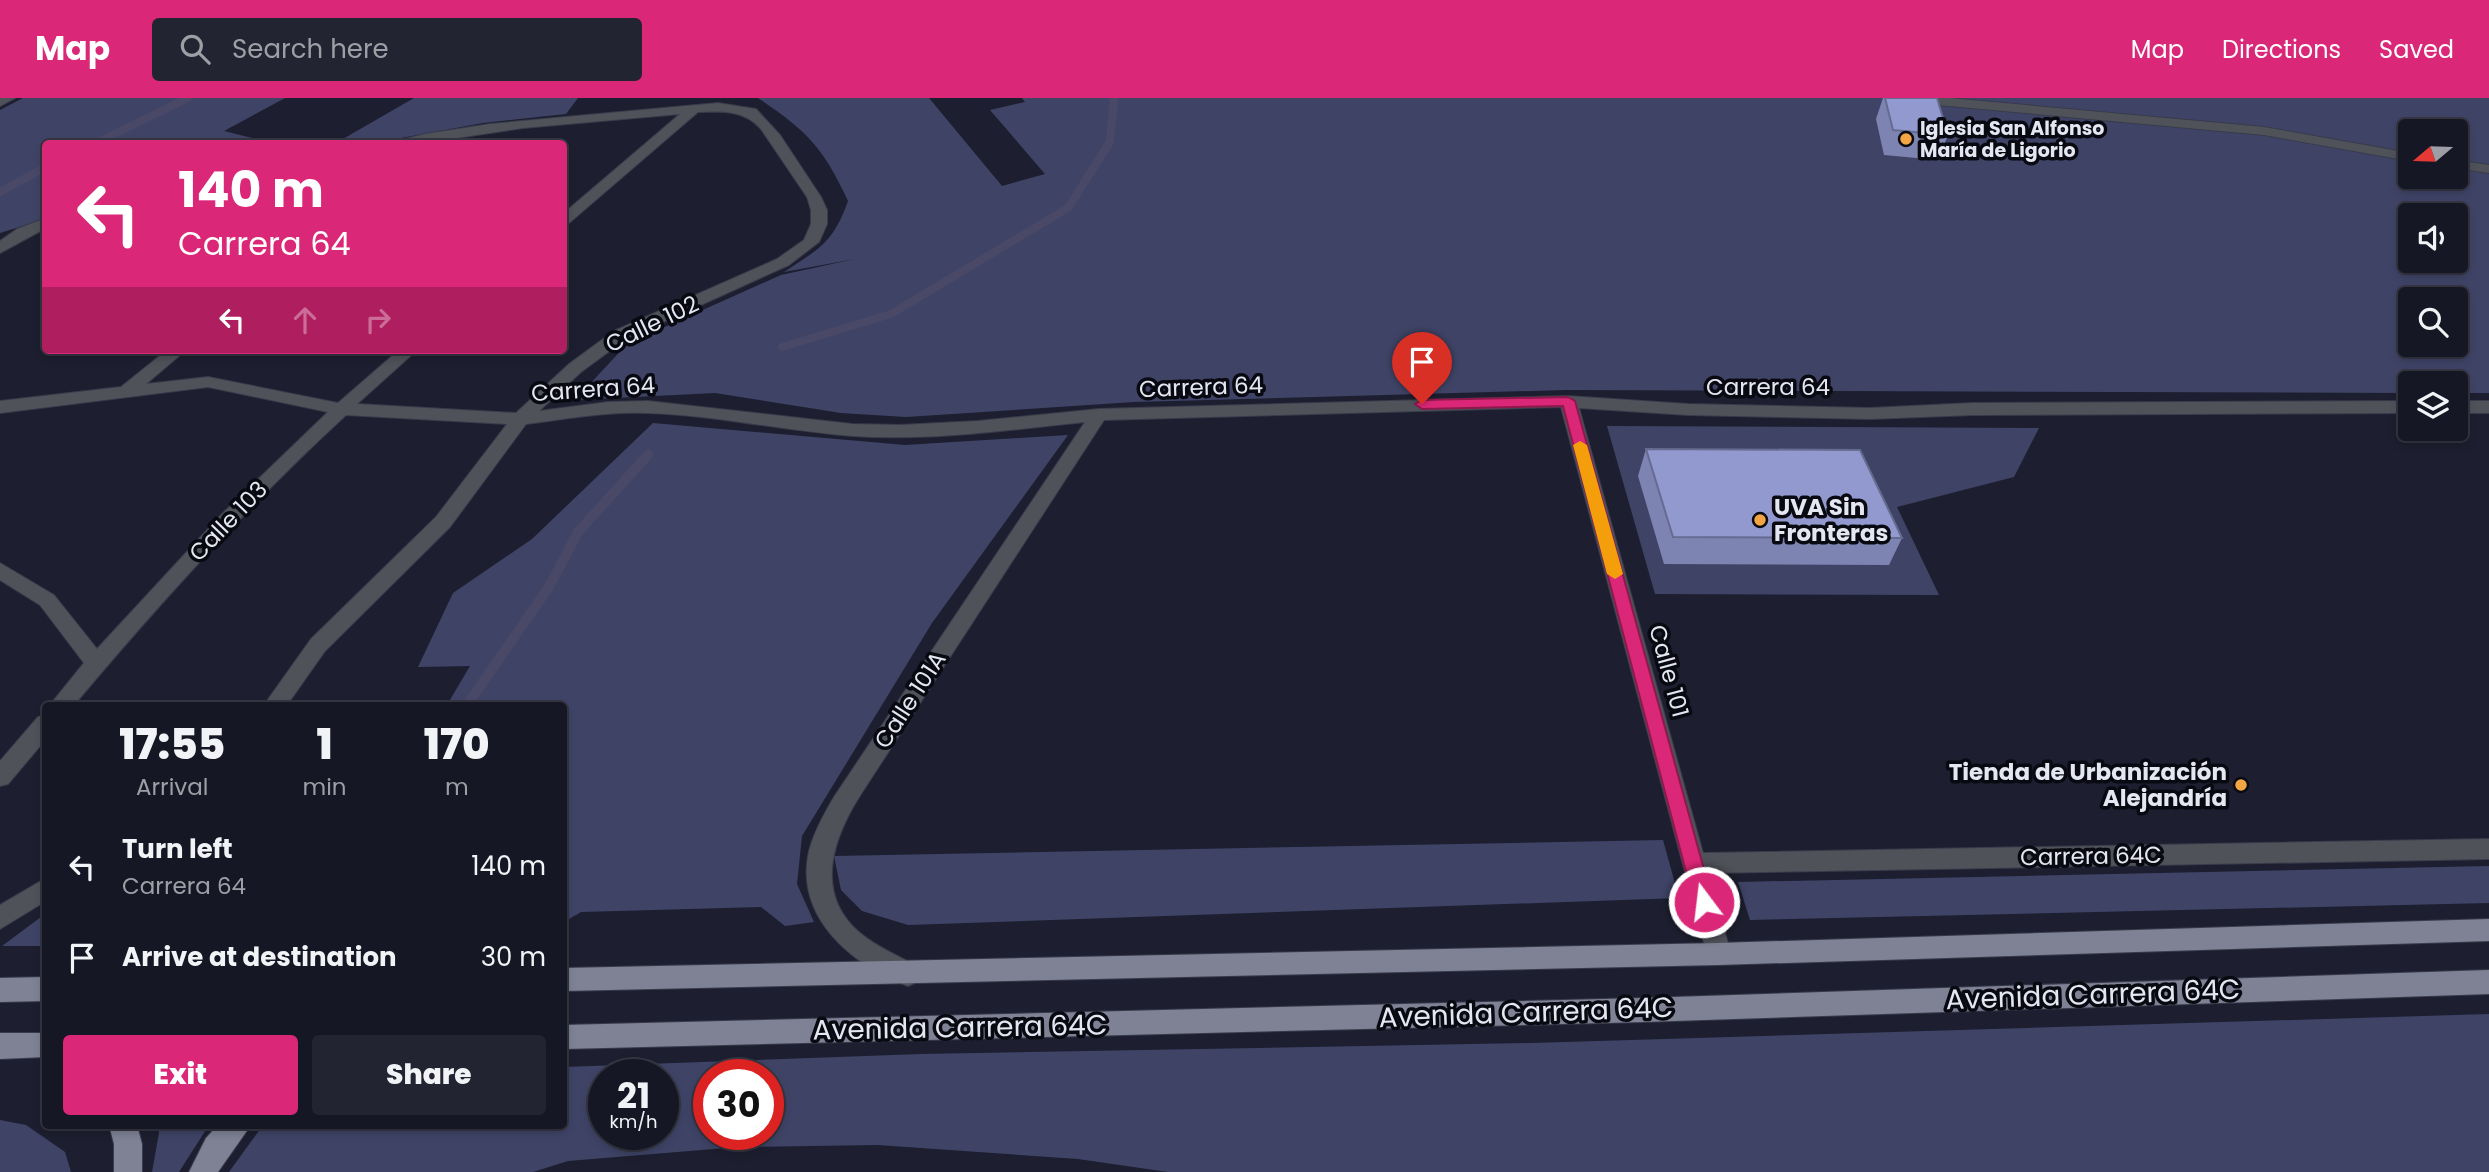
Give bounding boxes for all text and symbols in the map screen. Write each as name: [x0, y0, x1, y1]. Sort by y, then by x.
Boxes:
search box: [152, 18, 642, 81]
text: Map: [35, 25, 110, 72]
icon: search: [176, 30, 214, 68]
text: Search here: [232, 31, 389, 67]
text: Map: [2131, 33, 2184, 66]
text: Directions: [2222, 33, 2341, 66]
text: Saved: [2379, 33, 2454, 66]
place label: Iglesia San Alfonso María de Ligorio: [1920, 115, 2104, 164]
north arrow: [2398, 119, 2468, 189]
map controls: [2398, 119, 2468, 441]
marker: Iglesia San Alfonso María de Ligorio: [1898, 131, 1914, 147]
text: 140 m: [178, 156, 324, 224]
icon: left: [63, 168, 154, 259]
button: sound: [2398, 203, 2468, 273]
text: Carrera 64: [178, 221, 351, 266]
button: search: [2398, 287, 2468, 357]
street label: Calle 102: [600, 288, 704, 360]
icon: left: [213, 301, 251, 339]
icon: ahead: [286, 301, 324, 339]
icon: right: [359, 301, 397, 339]
pin: [1392, 332, 1452, 404]
icon: arrive: [1403, 343, 1441, 381]
street label: Carrera 64: [530, 369, 656, 409]
street label: Carrera 64: [1138, 369, 1264, 405]
street label: Carrera 64: [1706, 371, 1830, 403]
button: layers: [2398, 371, 2468, 441]
street label: Calle 103: [182, 474, 274, 568]
place label: UVA Sin Fronteras: [1774, 491, 1888, 549]
marker: UVA Sin Fronteras: [1752, 512, 1768, 528]
street label: Calle 101: [1641, 621, 1697, 721]
street label: Calle 101A: [867, 645, 953, 755]
text: 17:55: [119, 715, 225, 774]
text: 1: [316, 715, 333, 774]
text: 170: [424, 715, 490, 774]
place label: Tienda de Urbanización Alejandría: [1949, 756, 2227, 814]
text: Arrival: [136, 771, 208, 803]
text: min: [303, 771, 347, 803]
text: m: [445, 771, 469, 803]
marker: Tienda de Urbanización Alejandría: [2233, 777, 2249, 793]
text: Turn left: [122, 831, 233, 867]
street label: Carrera 64C: [2020, 839, 2162, 873]
icon: left: [63, 848, 101, 886]
text: 140 m: [471, 848, 546, 884]
position arrow: [1667, 865, 1741, 939]
text: Carrera 64: [122, 870, 246, 902]
icon: arrive: [63, 939, 101, 977]
text: Arrive at destination: [122, 939, 397, 975]
text: 30 m: [481, 939, 546, 975]
street label: Avenida Carrera 64C: [1945, 970, 2241, 1019]
street label: Avenida Carrera 64C: [1378, 988, 1674, 1037]
street label: Avenida Carrera 64C: [812, 1005, 1108, 1050]
button: Exit: [63, 1035, 298, 1115]
button: Share: [312, 1035, 546, 1115]
speed limit sign: 30: [693, 1059, 784, 1150]
text: 21: [617, 1071, 650, 1120]
text: km/h: [610, 1109, 657, 1134]

